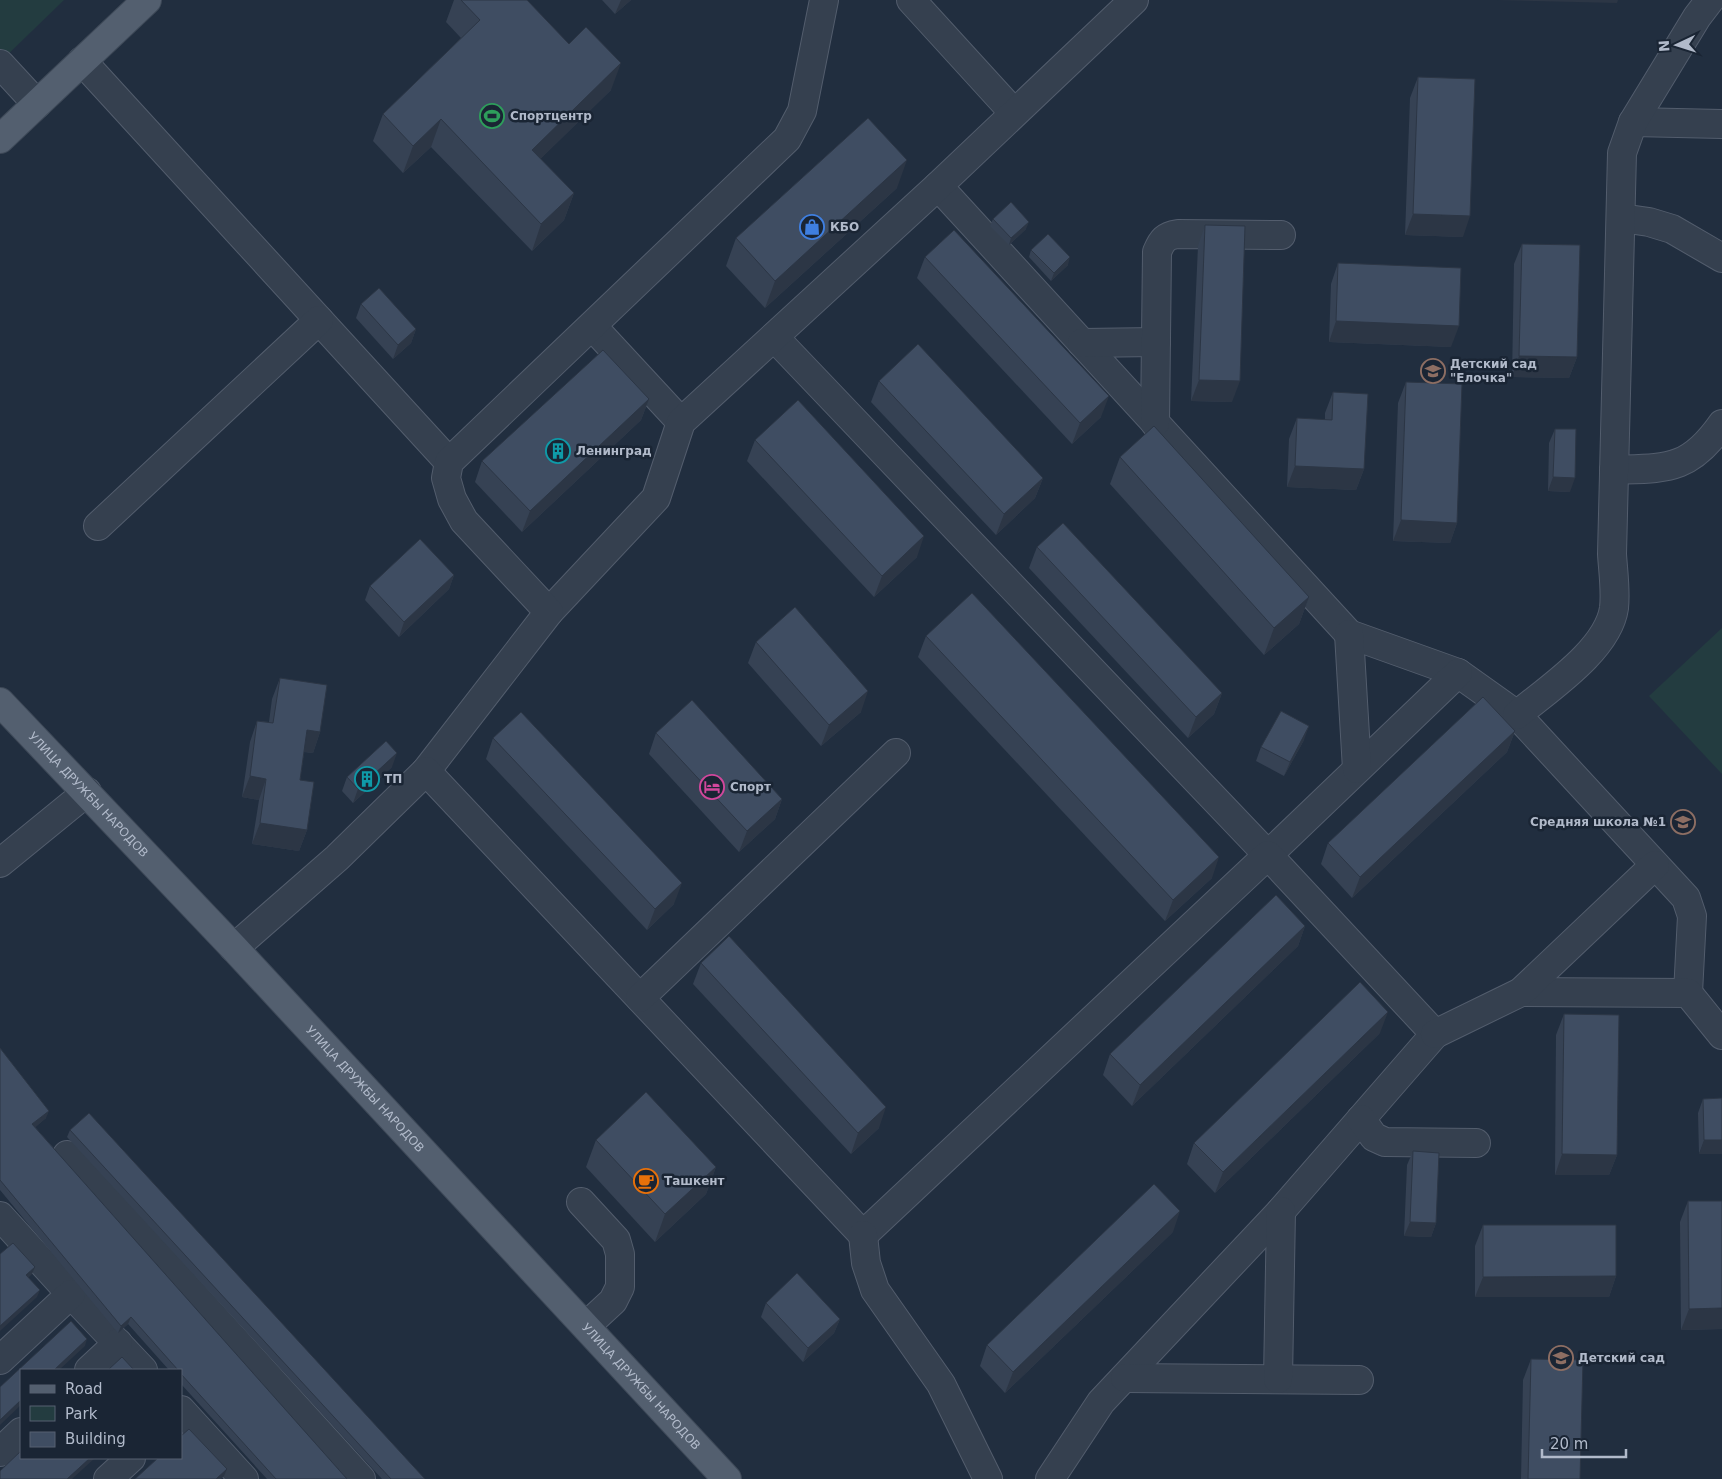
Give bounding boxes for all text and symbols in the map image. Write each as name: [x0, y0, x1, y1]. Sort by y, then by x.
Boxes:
north arrow: [1652, 20, 1702, 70]
text: N: [1656, 40, 1672, 52]
sports icon: Спортцентр: [479, 103, 505, 129]
place label: Спортцентр: [510, 109, 592, 123]
shop icon: КБО: [799, 214, 825, 240]
place label: КБО: [830, 220, 859, 234]
place label: Детский сад "Елочка": [1450, 357, 1537, 385]
school or university icon: Детский сад "Елочка": [1420, 358, 1446, 384]
building icon: Ленинград: [545, 438, 571, 464]
place label: Ленинград: [576, 444, 652, 458]
street label: УЛИЦА ДРУЖБЫ НАРОДОВ: [26, 729, 151, 860]
building icon: ТП: [354, 766, 380, 792]
place label: ТП: [384, 772, 402, 786]
hotel icon: Спорт: [699, 774, 725, 800]
place label: Спорт: [730, 780, 771, 794]
school or university icon: Средняя школа №1: [1670, 809, 1696, 835]
place label: Средняя школа №1: [1530, 815, 1666, 829]
street label: УЛИЦА ДРУЖБЫ НАРОДОВ: [303, 1023, 427, 1155]
cafe icon: Ташкент: [633, 1168, 659, 1194]
place label: Ташкент: [664, 1174, 725, 1188]
street label: УЛИЦА ДРУЖБЫ НАРОДОВ: [579, 1321, 703, 1453]
school or university icon: Детский сад: [1548, 1345, 1574, 1371]
place label: Детский сад: [1578, 1351, 1665, 1365]
legend: [20, 1369, 182, 1459]
text: Road: [65, 1380, 103, 1398]
text: Park: [65, 1405, 98, 1423]
scale bar: [1542, 1426, 1626, 1458]
text: Building: [65, 1430, 126, 1448]
text: 20 m: [1550, 1435, 1588, 1453]

